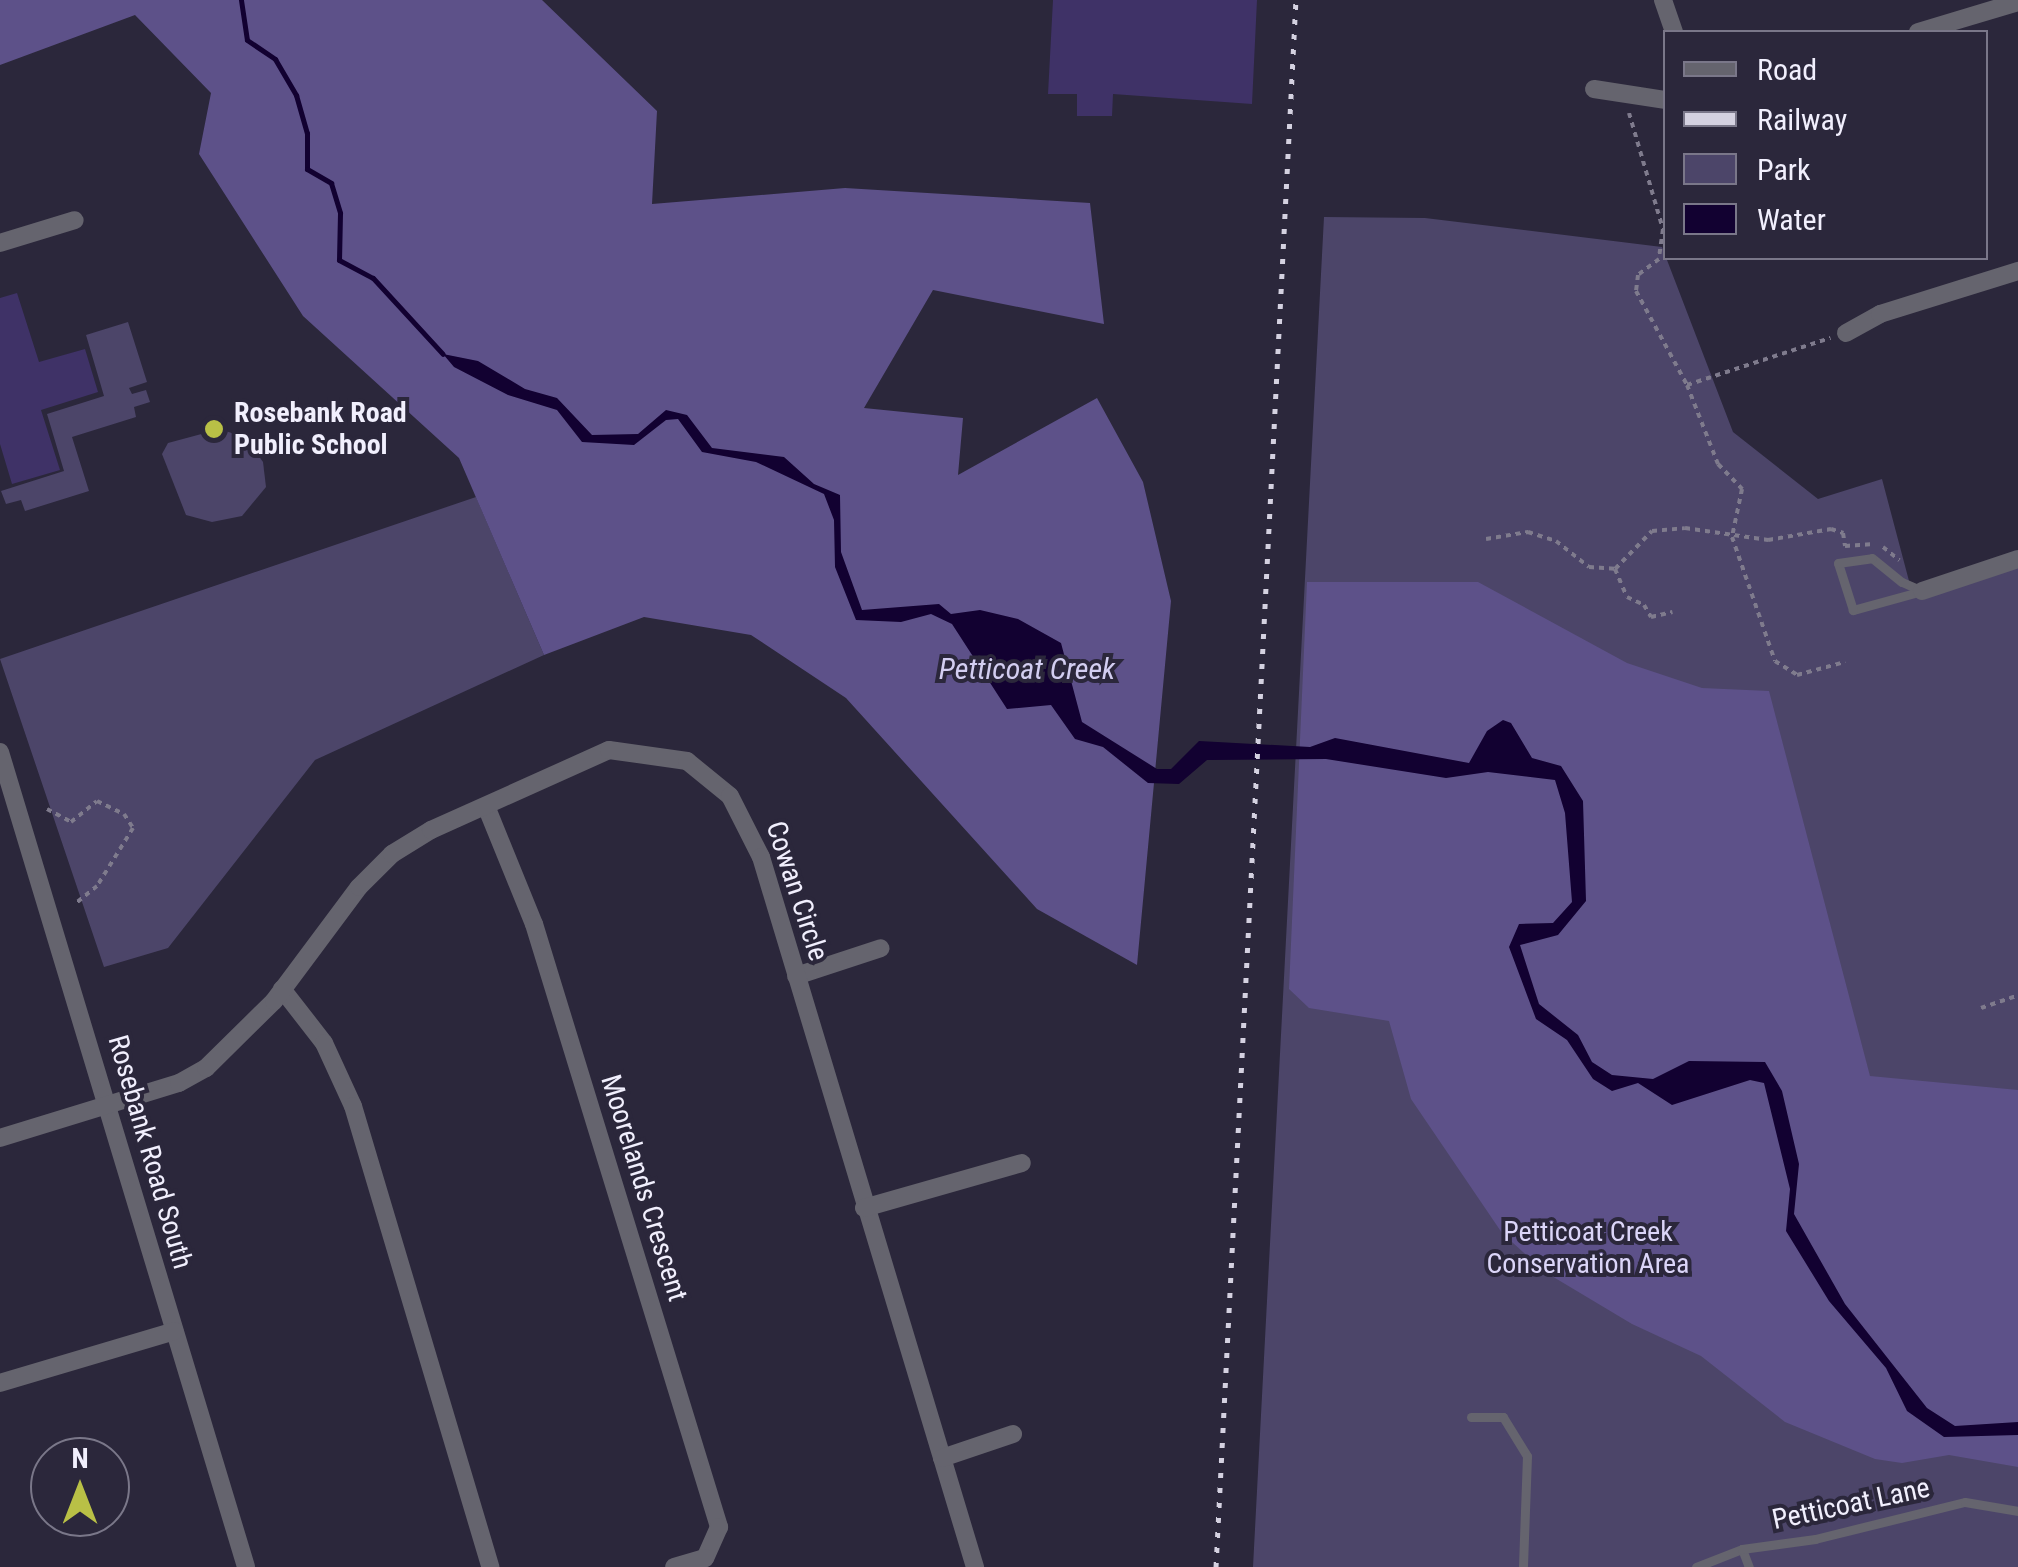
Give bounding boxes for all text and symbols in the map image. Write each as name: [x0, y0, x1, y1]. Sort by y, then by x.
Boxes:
legend: [1663, 30, 1988, 260]
text: Road: [1757, 52, 1817, 87]
text: Railway: [1757, 102, 1847, 137]
text: Park: [1757, 152, 1811, 187]
text: Water: [1757, 202, 1826, 237]
place label: Rosebank Road Public School: [234, 396, 407, 462]
marker: Rosebank Road Public School: [203, 418, 225, 440]
water label: Petticoat Creek: [939, 651, 1115, 687]
street label: Cowan Circle: [759, 817, 835, 965]
street label: Rosebank Road South: [101, 1031, 199, 1273]
street label: Moorelands Crescent: [594, 1071, 694, 1305]
park label: Petticoat Creek Conservation Area: [1486, 1215, 1690, 1281]
north arrow: [30, 1437, 130, 1537]
text: N: [71, 1442, 89, 1475]
street label: Petticoat Lane: [1769, 1471, 1933, 1537]

